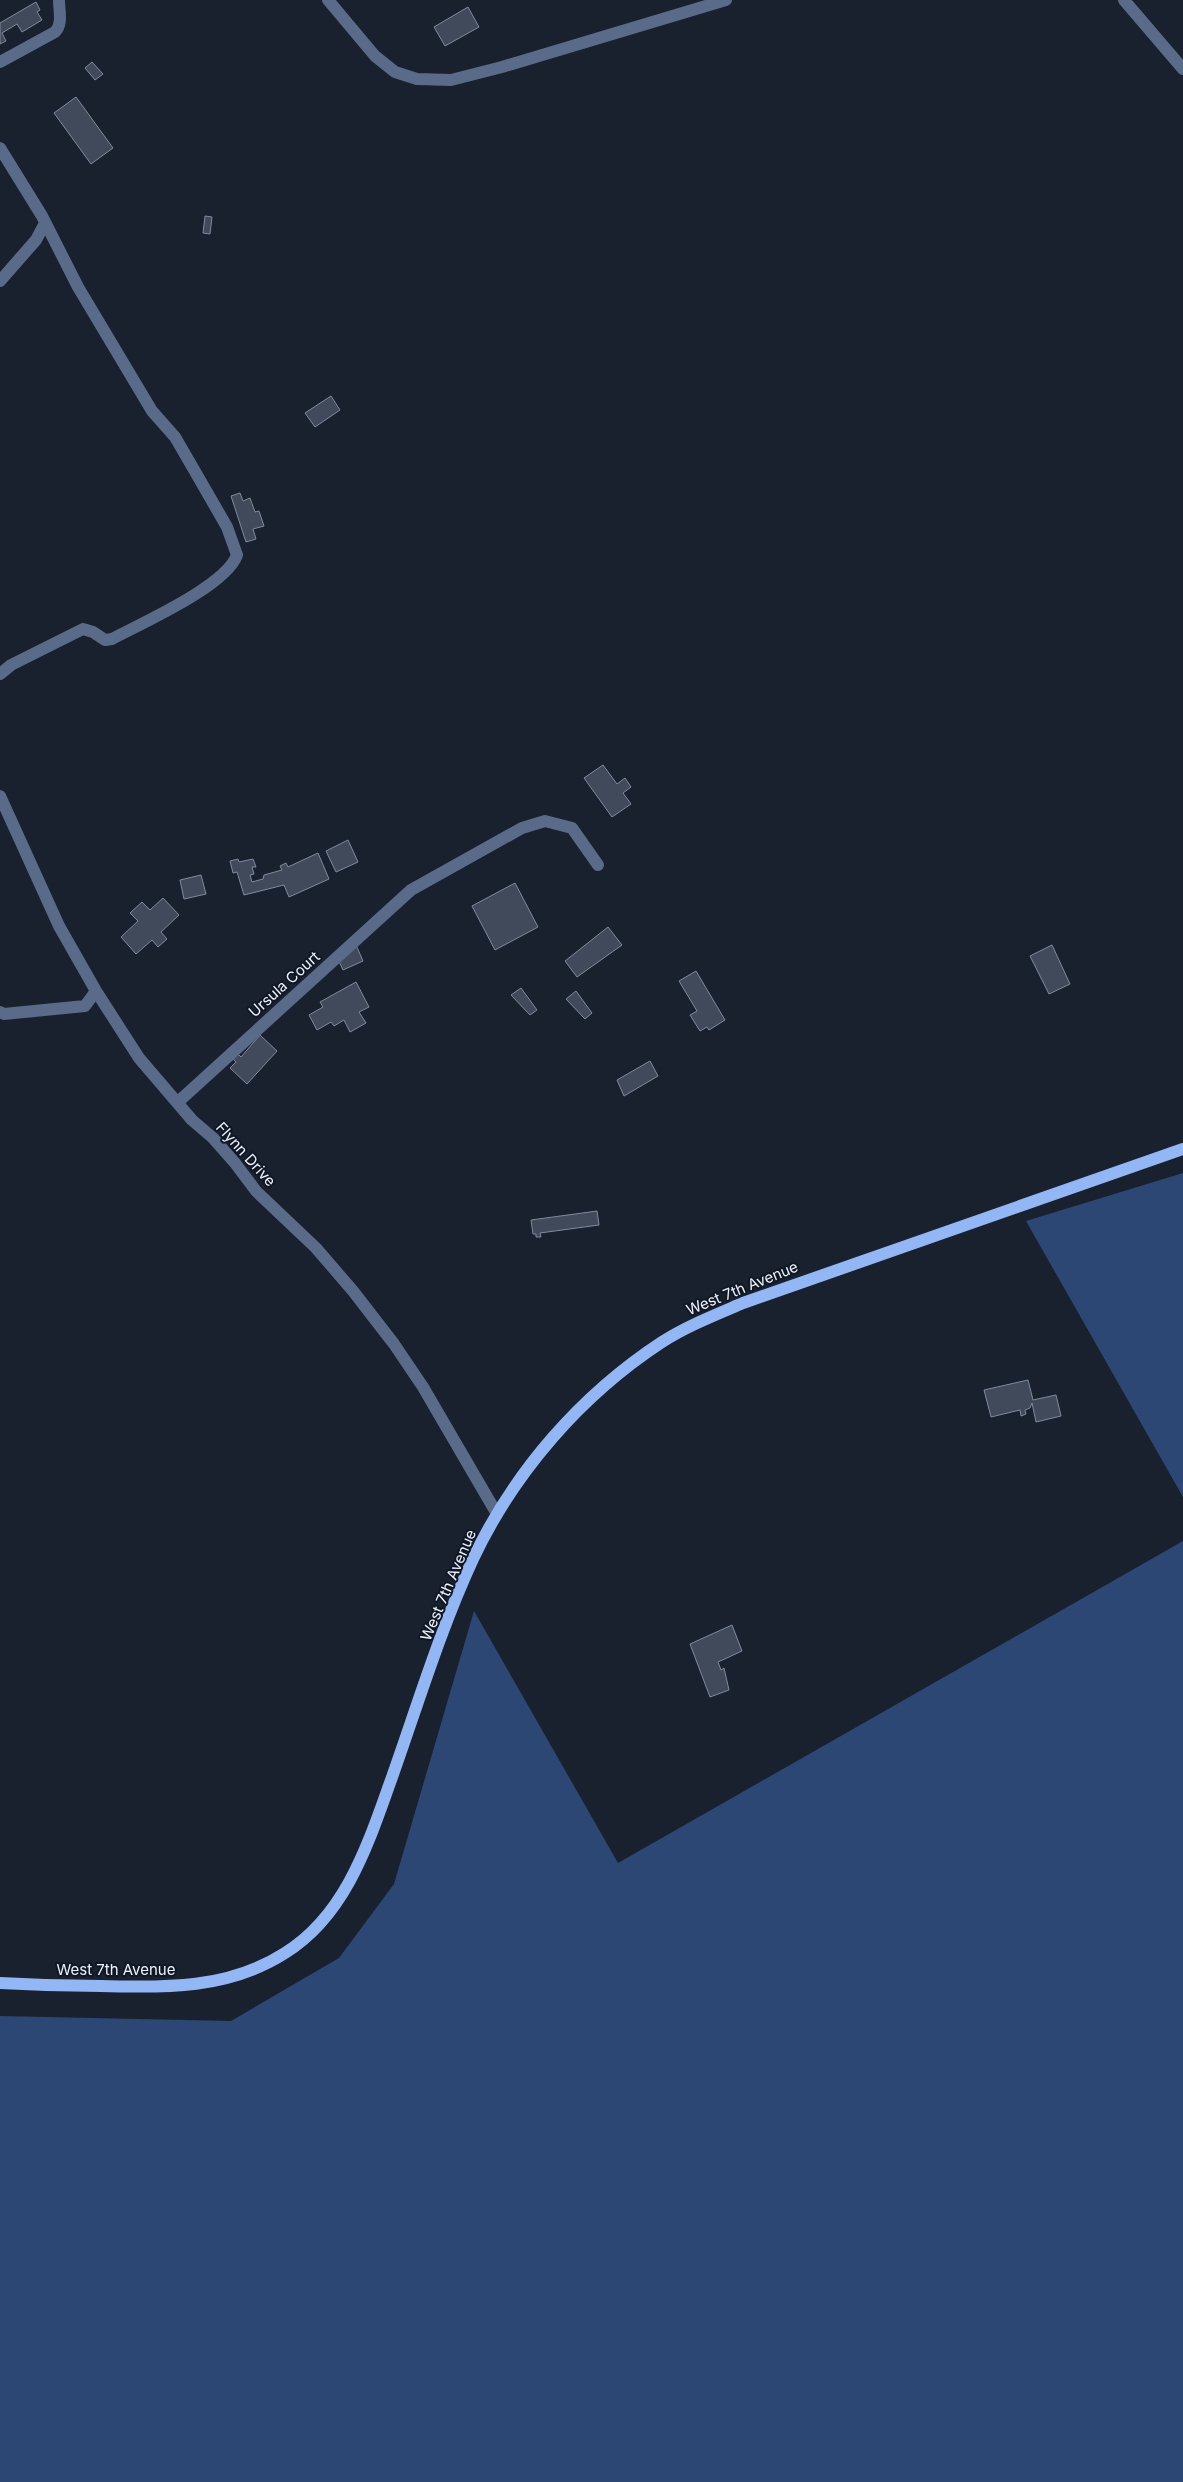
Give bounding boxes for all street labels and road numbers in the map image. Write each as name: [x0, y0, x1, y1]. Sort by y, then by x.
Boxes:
street label: Ursula Court: [244, 947, 324, 1021]
street label: Flynn Drive: [212, 1118, 280, 1190]
street label: West 7th Avenue: [683, 1257, 801, 1319]
street label: West 7th Avenue: [416, 1527, 480, 1643]
street label: West 7th Avenue: [57, 1960, 175, 1979]

